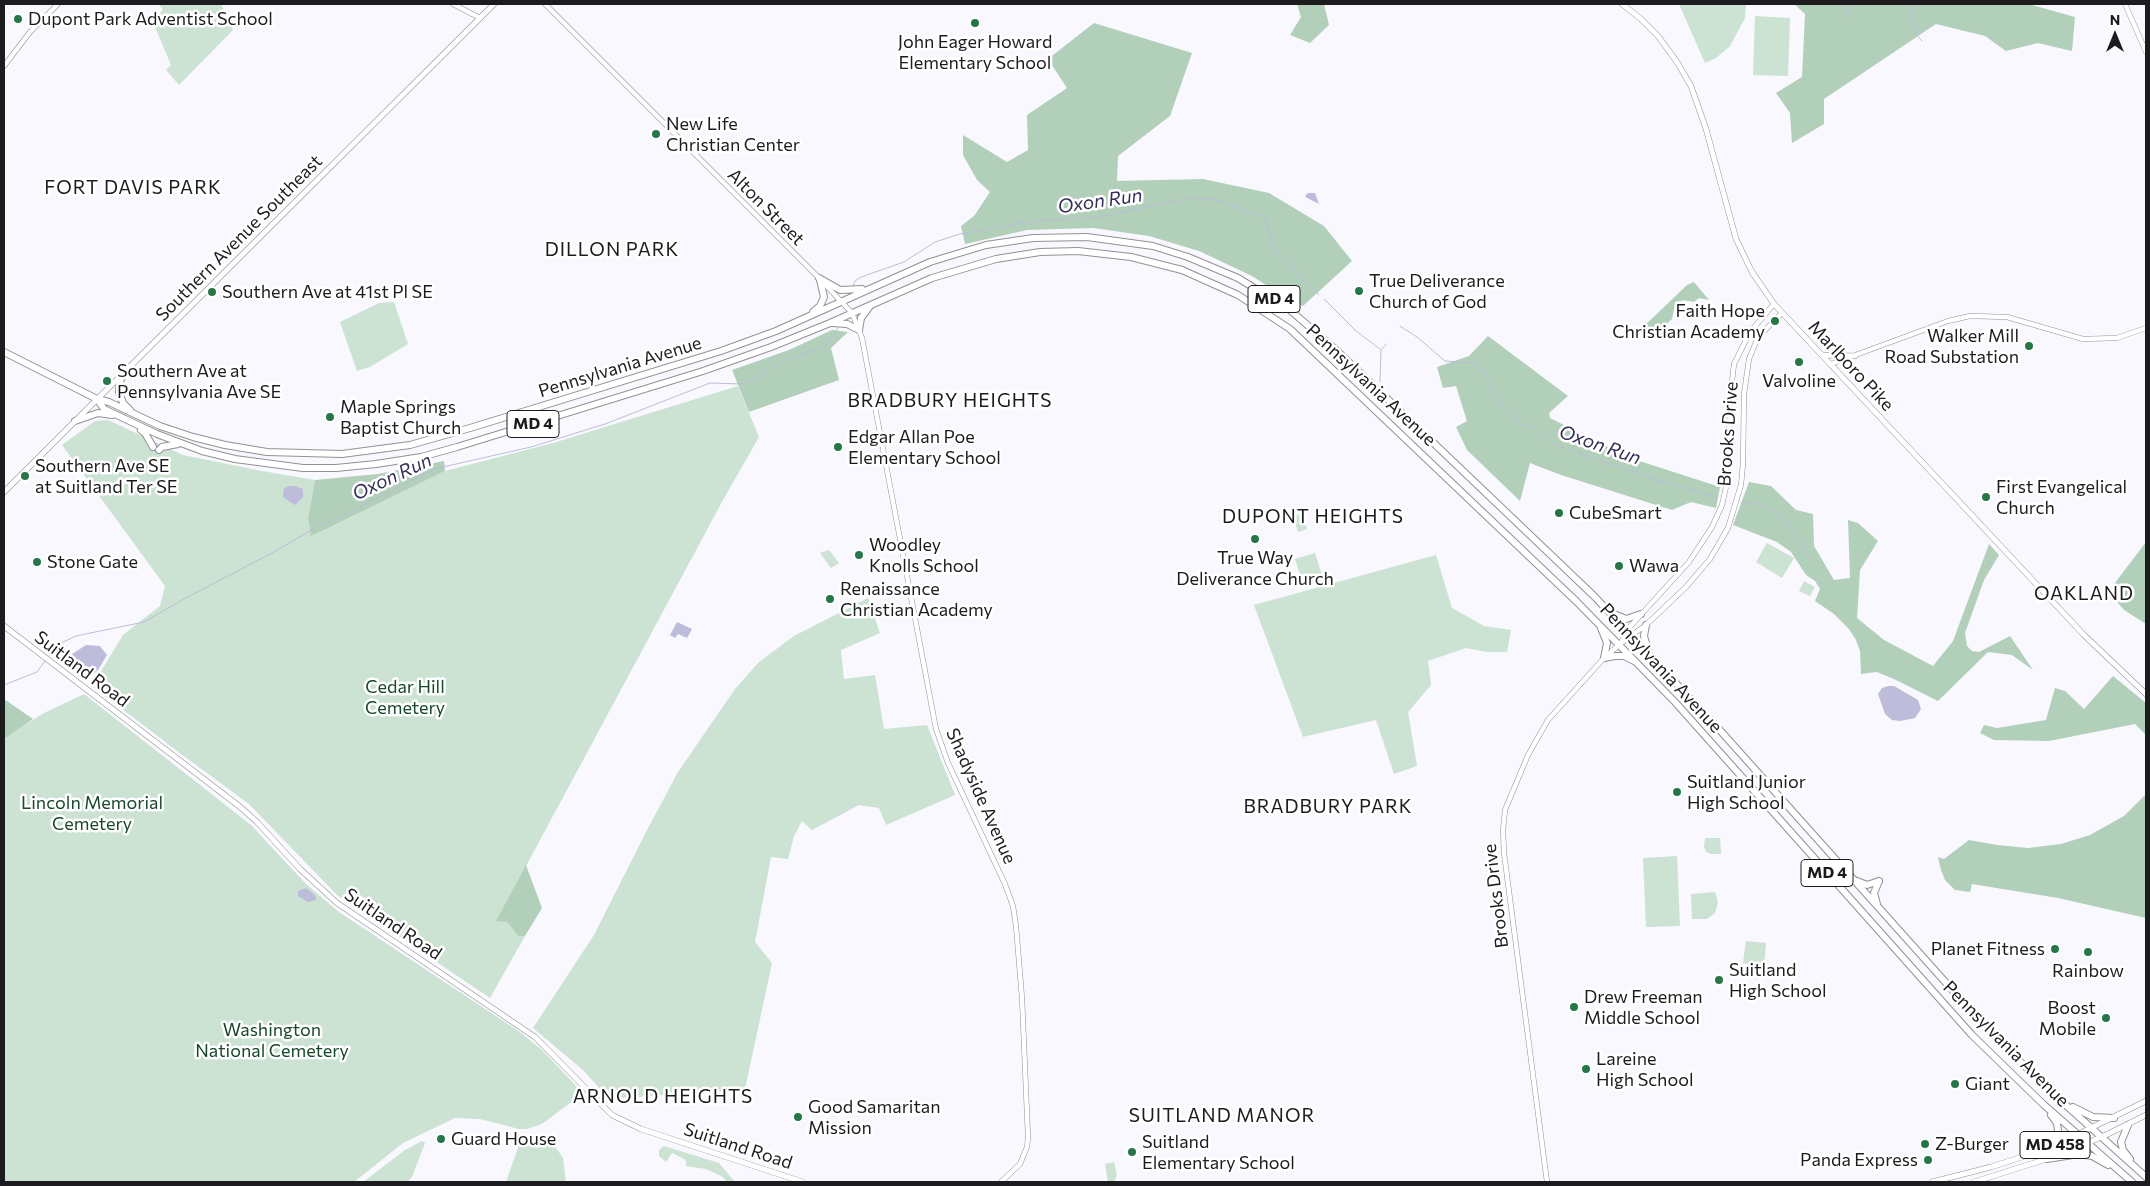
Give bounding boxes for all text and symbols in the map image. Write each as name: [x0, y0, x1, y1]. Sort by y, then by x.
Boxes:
place label: Dupont Park Adventist School: [28, 8, 273, 30]
north arrow: [2090, 10, 2140, 60]
text: N: [2110, 11, 2120, 28]
marker: Dupont Park Adventist School: [12, 13, 24, 25]
marker: John Eager Howard Elementary School: [969, 17, 981, 29]
place label: John Eager Howard Elementary School: [898, 31, 1052, 74]
place label: New Life Christian Center: [666, 113, 800, 156]
marker: New Life Christian Center: [650, 128, 662, 140]
street label: Southern Avenue Southeast: [151, 150, 327, 326]
street label: Alton Street: [723, 164, 809, 250]
district label: FORT DAVIS PARK: [42, 177, 224, 199]
water label: Oxon Run: [1056, 184, 1144, 218]
district label: DILLON PARK: [543, 239, 681, 261]
place label: True Deliverance Church of God: [1369, 270, 1505, 312]
place label: Southern Ave at 41st Pl SE: [222, 281, 433, 303]
marker: True Deliverance Church of God: [1353, 285, 1365, 297]
marker: Southern Ave at 41st Pl SE: [206, 286, 218, 298]
road number: MD 4: [1248, 286, 1300, 312]
place label: Faith Hope Christian Academy: [1612, 300, 1765, 342]
marker: Faith Hope Christian Academy: [1769, 315, 1781, 327]
street label: Marlboro Pike: [1804, 316, 1898, 416]
street label: Pennsylvania Avenue: [1302, 319, 1440, 451]
place label: Walker Mill Road Substation: [1884, 325, 2019, 368]
street label: Pennsylvania Avenue: [536, 332, 704, 402]
marker: Walker Mill Road Substation: [2023, 340, 2035, 352]
marker: Valvoline: [1793, 356, 1805, 368]
place label: Southern Ave at Pennsylvania Ave SE: [117, 360, 281, 402]
place label: Valvoline: [1762, 370, 1836, 392]
marker: Southern Ave at Pennsylvania Ave SE: [101, 375, 113, 387]
street label: Brooks Drive: [1714, 381, 1742, 487]
district label: BRADBURY HEIGHTS: [846, 390, 1054, 412]
place label: Maple Springs Baptist Church: [340, 396, 461, 438]
road number: MD 4: [507, 410, 559, 438]
marker: Maple Springs Baptist Church: [324, 411, 336, 423]
water label: Oxon Run: [1556, 420, 1644, 470]
place label: Edgar Allan Poe Elementary School: [848, 426, 1001, 468]
marker: Edgar Allan Poe Elementary School: [832, 441, 844, 453]
water label: Oxon Run: [349, 449, 435, 505]
place label: Southern Ave SE at Suitland Ter SE: [35, 455, 178, 498]
marker: Southern Ave SE at Suitland Ter SE: [19, 470, 31, 482]
place label: First Evangelical Church: [1996, 476, 2127, 518]
marker: First Evangelical Church: [1980, 491, 1992, 503]
place label: CubeSmart: [1569, 502, 1662, 524]
district label: DUPONT HEIGHTS: [1220, 506, 1406, 528]
marker: CubeSmart: [1553, 507, 1565, 519]
marker: True Way Deliverance Church: [1249, 533, 1261, 545]
place label: Woodley Knolls School: [869, 534, 979, 576]
place label: True Way Deliverance Church: [1176, 547, 1334, 590]
marker: Woodley Knolls School: [853, 549, 865, 561]
place label: Stone Gate: [47, 551, 138, 573]
place label: Wawa: [1629, 555, 1679, 577]
marker: Stone Gate: [31, 556, 43, 568]
marker: Wawa: [1613, 560, 1625, 572]
place label: Renaissance Christian Academy: [840, 578, 993, 620]
district label: OAKLAND: [2033, 583, 2135, 605]
marker: Renaissance Christian Academy: [824, 593, 836, 605]
street label: Pennsylvania Avenue: [1595, 599, 1727, 737]
street label: Suitland Road: [30, 626, 134, 712]
park label: Cedar Hill Cemetery: [365, 676, 445, 719]
street label: Shadyside Avenue: [941, 725, 1021, 867]
place label: Suitland Junior High School: [1687, 771, 1806, 814]
marker: Suitland Junior High School: [1671, 786, 1683, 798]
park label: Lincoln Memorial Cemetery: [21, 792, 163, 834]
district label: BRADBURY PARK: [1242, 796, 1414, 818]
street label: Brooks Drive: [1479, 843, 1513, 949]
road number: MD 4: [1801, 860, 1853, 886]
street label: Suitland Road: [340, 884, 446, 964]
place label: Planet Fitness: [1931, 938, 2045, 960]
marker: Planet Fitness: [2049, 943, 2061, 955]
marker: Rainbow: [2082, 946, 2094, 958]
place label: Suitland High School: [1729, 959, 1826, 1002]
place label: Rainbow: [2052, 960, 2124, 982]
marker: Suitland High School: [1713, 974, 1725, 986]
street label: Pennsylvania Avenue: [1939, 977, 2073, 1111]
place label: Drew Freeman Middle School: [1584, 986, 1703, 1028]
place label: Boost Mobile: [2039, 997, 2096, 1040]
marker: Drew Freeman Middle School: [1568, 1001, 1580, 1013]
marker: Boost Mobile: [2100, 1012, 2112, 1024]
park label: Washington National Cemetery: [195, 1019, 349, 1062]
place label: Lareine High School: [1596, 1048, 1693, 1090]
marker: Lareine High School: [1580, 1063, 1592, 1075]
place label: Giant: [1965, 1073, 2010, 1095]
marker: Giant: [1949, 1078, 1961, 1090]
district label: ARNOLD HEIGHTS: [571, 1086, 755, 1108]
place label: Good Samaritan Mission: [808, 1096, 941, 1138]
district label: SUITLAND MANOR: [1127, 1105, 1317, 1127]
marker: Good Samaritan Mission: [792, 1111, 804, 1123]
street label: Suitland Road: [681, 1118, 795, 1174]
place label: Guard House: [451, 1128, 556, 1150]
place label: Suitland Elementary School: [1142, 1131, 1295, 1174]
road number: MD 458: [2020, 1132, 2090, 1158]
marker: Guard House: [435, 1133, 447, 1145]
place label: Z-Burger: [1935, 1133, 2009, 1155]
marker: Z-Burger: [1919, 1138, 1931, 1150]
marker: Suitland Elementary School: [1126, 1146, 1138, 1158]
place label: Panda Express: [1800, 1149, 1918, 1171]
marker: Panda Express: [1922, 1154, 1934, 1166]

